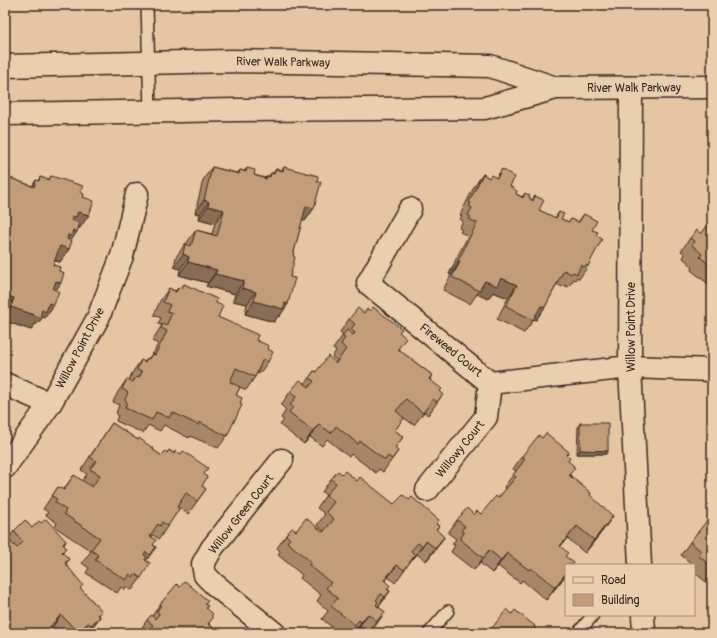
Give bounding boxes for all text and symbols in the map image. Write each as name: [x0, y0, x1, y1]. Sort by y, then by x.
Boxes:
street label: River Walk Parkway: [236, 54, 330, 71]
street label: River Walk Parkway: [587, 81, 681, 96]
street label: Willow Point Drive: [624, 282, 639, 372]
street label: Willow Point Drive: [53, 305, 108, 391]
street label: Fireweed Court: [416, 320, 485, 380]
street label: Willowy Court: [433, 418, 488, 481]
street label: Willow Green Court: [206, 471, 277, 557]
legend: [565, 564, 695, 616]
text: Road: [601, 573, 626, 588]
text: Building: [601, 593, 640, 608]

